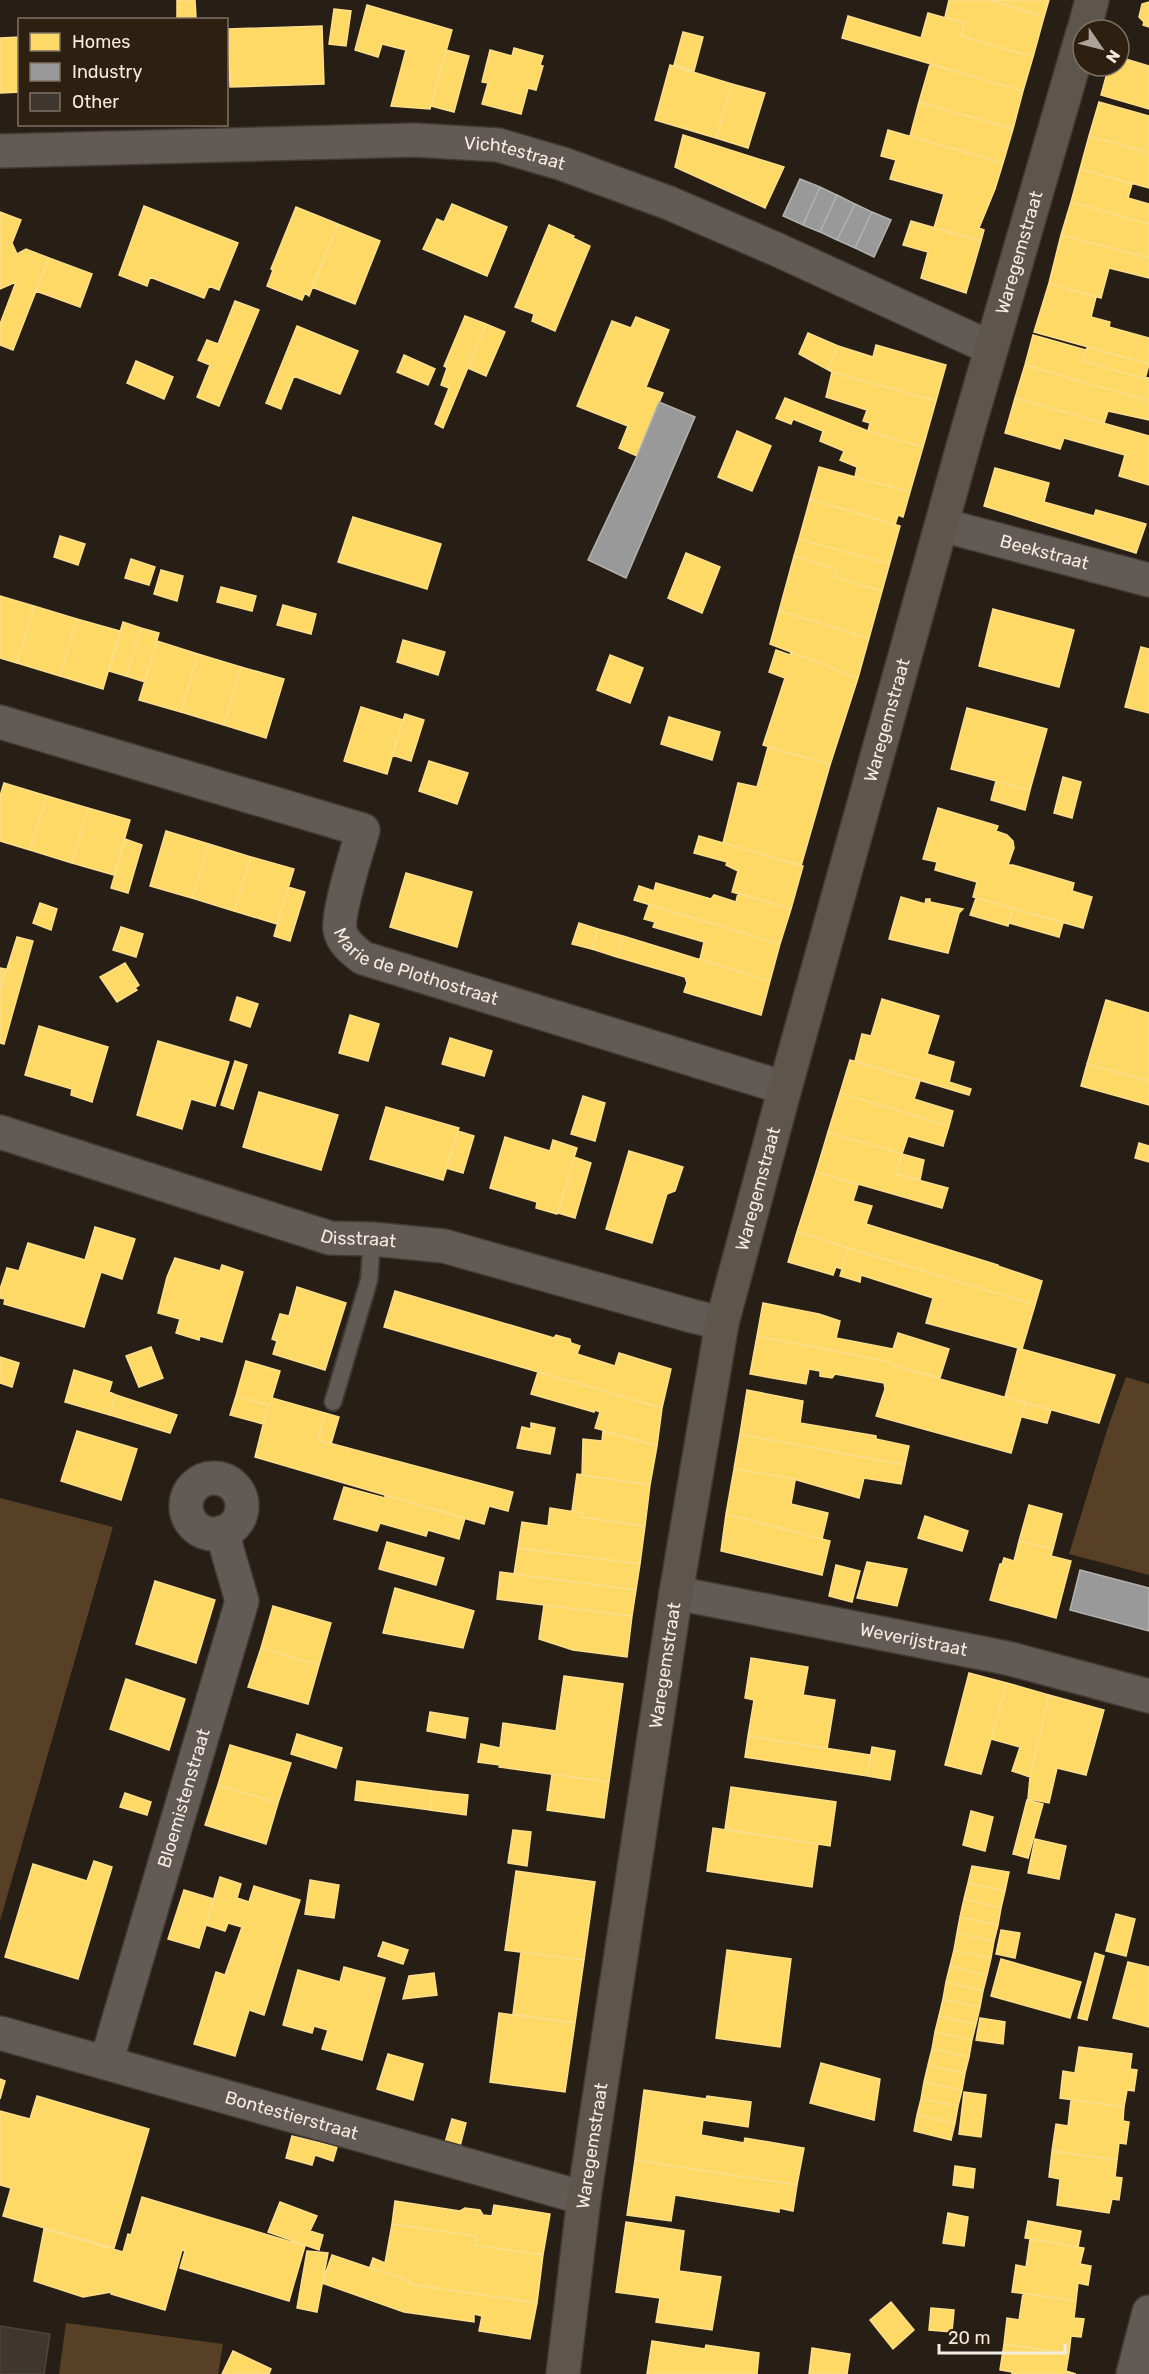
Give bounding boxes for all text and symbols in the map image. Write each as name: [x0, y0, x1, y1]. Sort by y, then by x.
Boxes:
legend: [18, 18, 228, 126]
north arrow: [1071, 18, 1131, 78]
text: Homes: [72, 31, 130, 53]
text: N: [1102, 46, 1124, 66]
text: Industry: [72, 61, 142, 83]
text: Other: [72, 91, 119, 113]
street label: Vichtestraat: [463, 132, 568, 175]
street label: Waregemstraat: [991, 188, 1047, 317]
street label: Beekstraat: [998, 530, 1091, 575]
street label: Waregemstraat: [859, 656, 915, 785]
street label: Marie de Plothostraat: [329, 924, 501, 1010]
street label: Waregemstraat: [731, 1124, 785, 1253]
street label: Disstraat: [318, 1225, 397, 1252]
street label: Waregemstraat: [645, 1601, 685, 1730]
street label: Weverijstraat: [858, 1618, 969, 1661]
street label: Bloemistenstraat: [153, 1726, 215, 1871]
street label: Waregemstraat: [572, 2081, 612, 2210]
street label: Bontestierstraat: [222, 2086, 361, 2145]
scale bar: [939, 2317, 1065, 2355]
text: 20 m: [948, 2327, 990, 2349]

